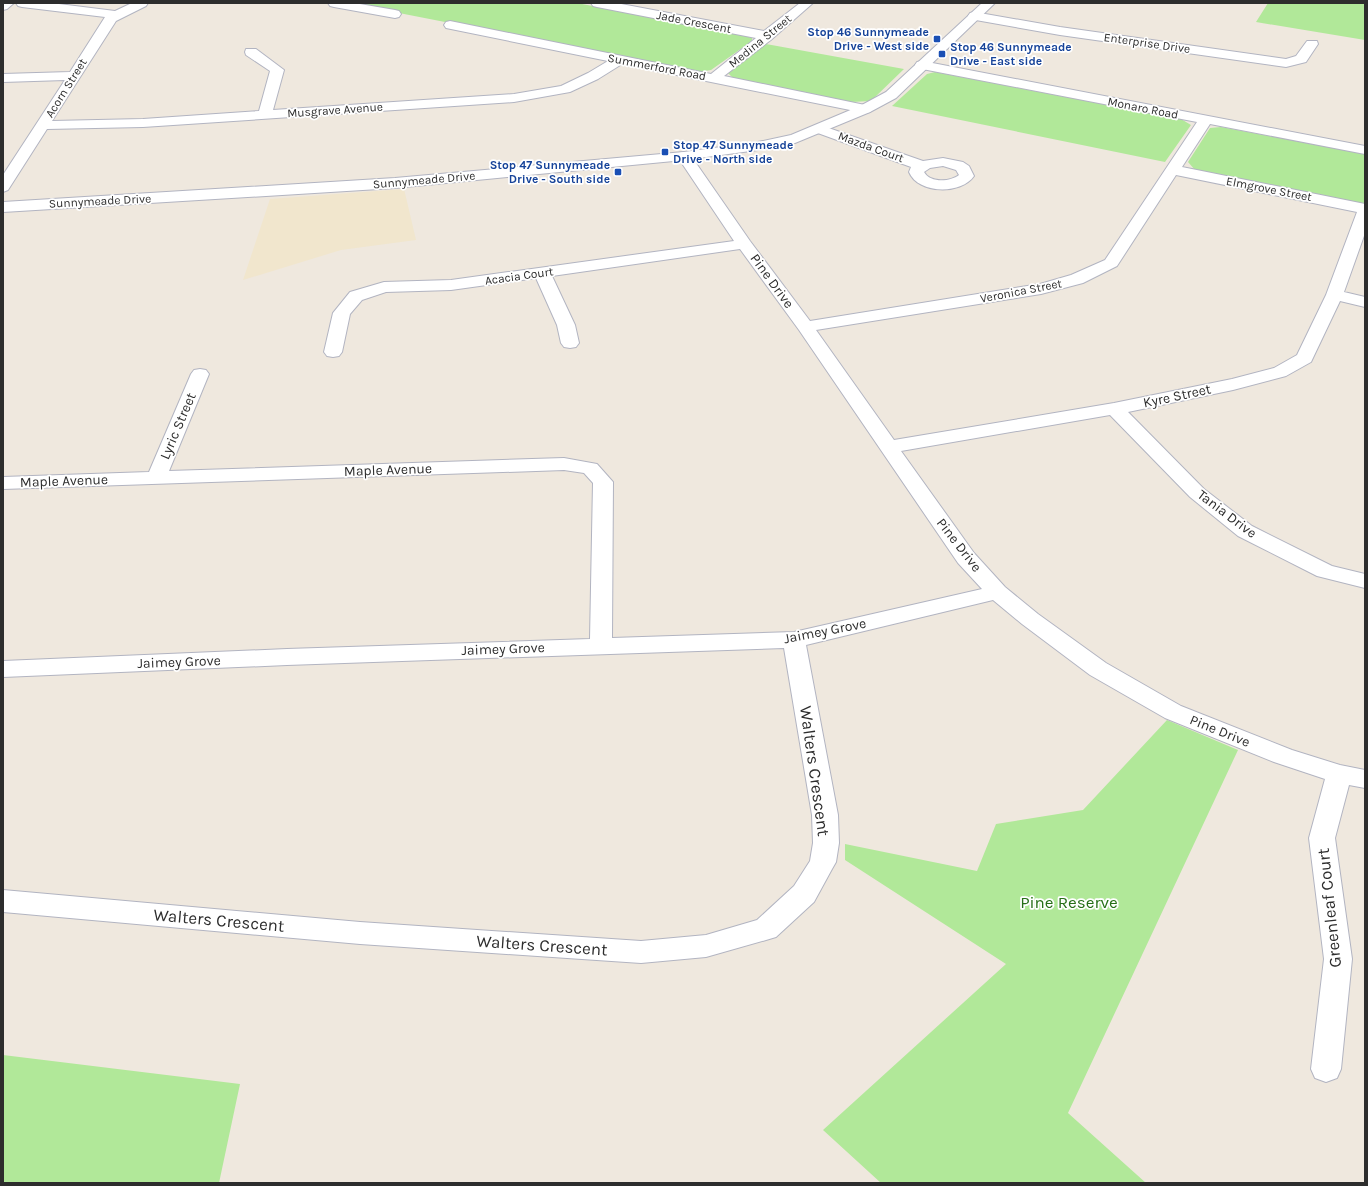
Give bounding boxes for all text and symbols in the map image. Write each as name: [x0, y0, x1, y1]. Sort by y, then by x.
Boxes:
street label: Jade Crescent: [655, 8, 733, 36]
street label: Medina Street: [726, 11, 795, 71]
place label: Stop 46 Sunnymeade Drive - West side: [807, 25, 929, 53]
street label: Enterprise Drive: [1103, 30, 1191, 56]
marker: Stop 46 Sunnymeade Drive - West side: [932, 34, 942, 44]
place label: Stop 46 Sunnymeade Drive - East side: [950, 40, 1072, 68]
marker: Stop 46 Sunnymeade Drive - East side: [937, 49, 947, 59]
street label: Summerford Road: [607, 51, 707, 83]
street label: Acorn Street: [42, 55, 90, 120]
street label: Monaro Road: [1106, 94, 1180, 122]
street label: Musgrave Avenue: [287, 100, 383, 120]
street label: Mazda Court: [836, 129, 906, 166]
place label: Stop 47 Sunnymeade Drive - North side: [673, 138, 793, 166]
marker: Stop 47 Sunnymeade Drive - North side: [660, 147, 670, 157]
place label: Stop 47 Sunnymeade Drive - South side: [490, 158, 610, 186]
marker: Stop 47 Sunnymeade Drive - South side: [613, 167, 623, 177]
street label: Sunnymeade Drive: [372, 169, 476, 191]
street label: Elmgrove Street: [1225, 174, 1314, 204]
street label: Sunnymeade Drive: [48, 191, 152, 211]
street label: Pine Drive: [746, 250, 798, 312]
street label: Acacia Court: [484, 264, 555, 288]
street label: Veronica Street: [979, 276, 1063, 306]
street label: Kyre Street: [1141, 381, 1213, 411]
street label: Lyric Street: [156, 390, 200, 462]
street label: Maple Avenue: [344, 460, 432, 480]
street label: Maple Avenue: [20, 471, 108, 491]
street label: Tania Drive: [1194, 486, 1260, 542]
street label: Pine Drive: [933, 515, 985, 575]
street label: Jaimey Grove: [782, 615, 868, 647]
street label: Jaimey Grove: [461, 639, 545, 659]
street label: Jaimey Grove: [137, 652, 221, 672]
street label: Walters Crescent: [796, 705, 834, 837]
street label: Pine Drive: [1187, 711, 1253, 751]
street label: Greenleaf Court: [1313, 847, 1345, 969]
park label: Pine Reserve: [1020, 892, 1118, 912]
street label: Walters Crescent: [153, 904, 285, 936]
street label: Walters Crescent: [476, 930, 608, 960]

